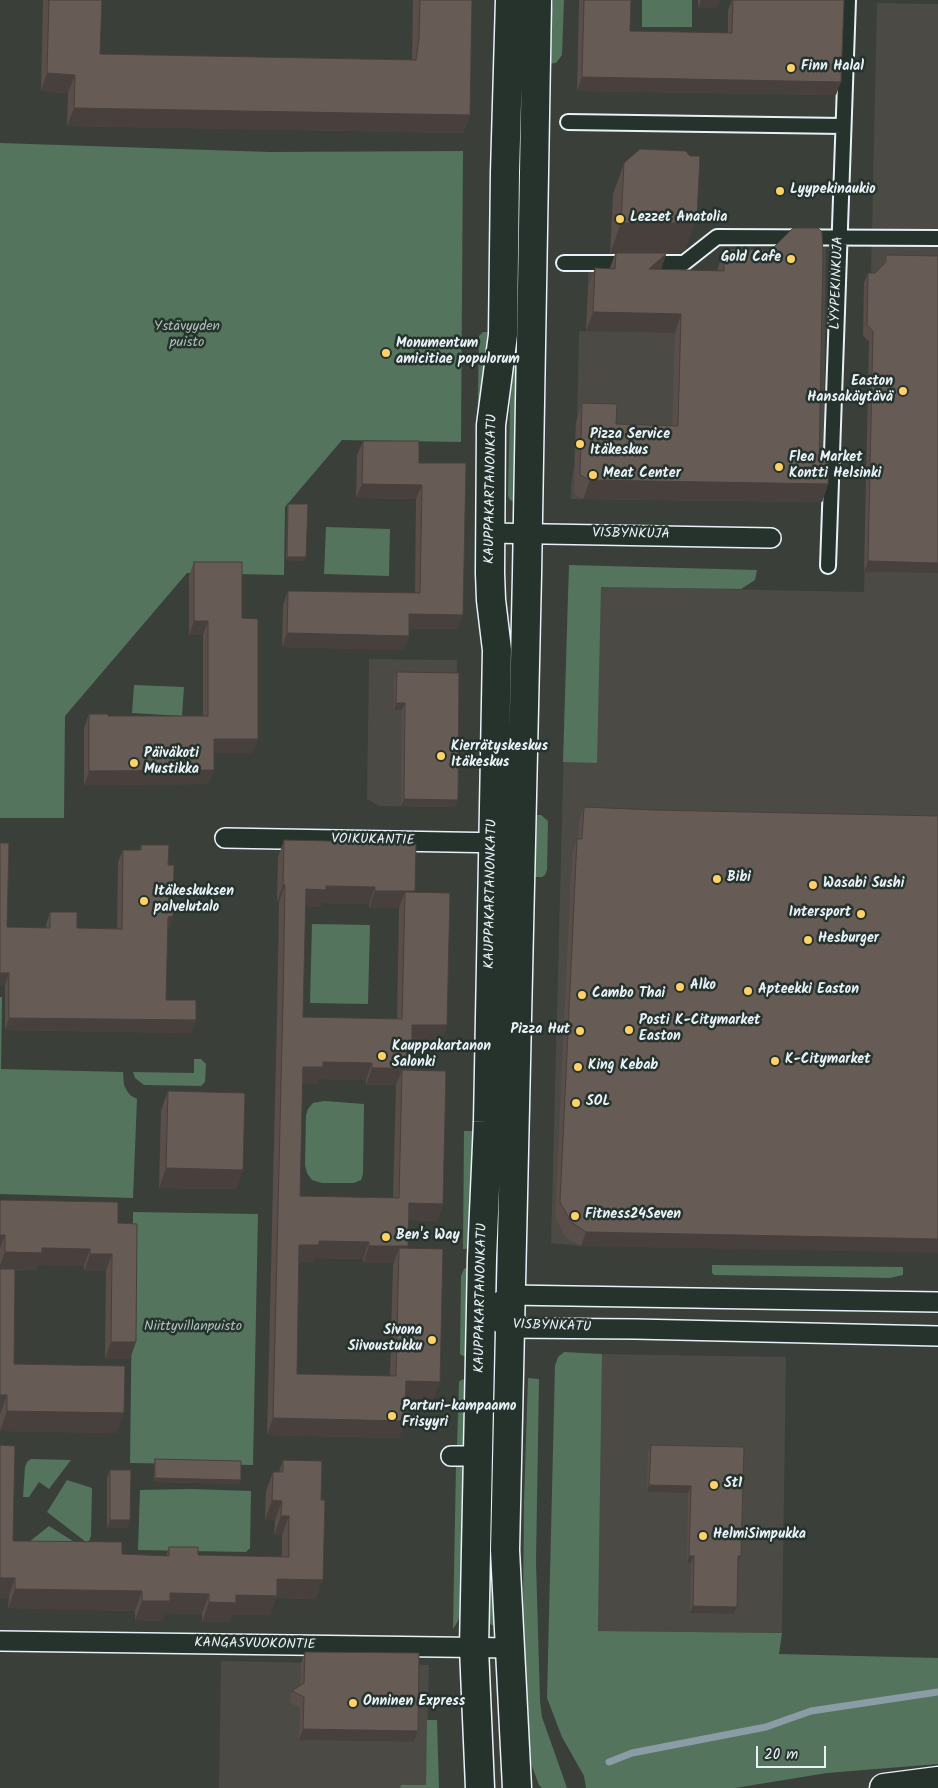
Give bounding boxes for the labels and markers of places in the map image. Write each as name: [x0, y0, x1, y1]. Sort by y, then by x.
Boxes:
place label: Finn Halal: [801, 60, 864, 76]
marker: Finn Halal: [785, 62, 797, 74]
place label: Lyypekinaukio: [790, 183, 876, 199]
marker: Lyypekinaukio: [774, 185, 786, 197]
place label: Lezzet Anatolia: [630, 211, 727, 227]
marker: Lezzet Anatolia: [614, 213, 626, 225]
place label: Gold Cafe: [721, 251, 781, 267]
marker: Gold Cafe: [785, 253, 797, 265]
place label: Monumentum amicitiae populorum: [396, 337, 520, 370]
marker: Monumentum amicitiae populorum: [380, 347, 392, 359]
place label: Easton Hansakäytävä: [807, 375, 893, 408]
marker: Easton Hansakäytävä: [897, 385, 909, 397]
place label: Pizza Service Itäkeskus: [590, 428, 670, 461]
marker: Pizza Service Itäkeskus: [574, 438, 586, 450]
place label: Flea Market Kontti Helsinki: [789, 451, 881, 484]
marker: Flea Market Kontti Helsinki: [773, 461, 785, 473]
place label: Meat Center: [603, 467, 681, 483]
marker: Meat Center: [587, 469, 599, 481]
place label: Kierrätyskeskus Itäkeskus: [451, 740, 548, 772]
place label: Päiväkoti Mustikka: [144, 747, 199, 780]
marker: Kierrätyskeskus Itäkeskus: [435, 750, 447, 762]
marker: Päiväkoti Mustikka: [128, 757, 140, 769]
place label: Bibi: [727, 871, 751, 887]
marker: Bibi: [711, 873, 723, 885]
place label: Wasabi Sushi: [823, 877, 904, 893]
marker: Wasabi Sushi: [807, 879, 819, 891]
place label: Itäkeskuksen palvelutalo: [154, 885, 234, 918]
marker: Itäkeskuksen palvelutalo: [138, 895, 150, 907]
place label: Intersport: [789, 906, 851, 922]
marker: Intersport: [855, 908, 867, 920]
place label: Hesburger: [818, 932, 879, 948]
marker: Hesburger: [802, 934, 814, 946]
place label: Alko: [690, 979, 716, 995]
marker: Alko: [674, 981, 686, 993]
place label: Apteekki Easton: [758, 983, 859, 999]
marker: Apteekki Easton: [742, 985, 754, 997]
place label: Cambo Thai: [592, 987, 665, 1003]
marker: Cambo Thai: [576, 989, 588, 1001]
place label: Posti K-Citymarket Easton: [639, 1014, 760, 1046]
place label: Pizza Hut: [510, 1023, 570, 1039]
marker: Posti K-Citymarket Easton: [623, 1024, 635, 1036]
marker: Pizza Hut: [574, 1025, 586, 1037]
place label: Kauppakartanon Salonki: [392, 1040, 491, 1072]
marker: Kauppakartanon Salonki: [376, 1050, 388, 1062]
place label: K-Citymarket: [785, 1053, 870, 1069]
marker: K-Citymarket: [769, 1055, 781, 1067]
place label: King Kebab: [588, 1059, 658, 1075]
marker: King Kebab: [572, 1061, 584, 1073]
place label: SOL: [586, 1095, 610, 1111]
marker: SOL: [570, 1097, 582, 1109]
place label: Fitness24Seven: [585, 1208, 681, 1224]
marker: Fitness24Seven: [569, 1210, 581, 1222]
place label: Ben's Way: [396, 1229, 460, 1245]
marker: Ben's Way: [380, 1231, 392, 1243]
place label: Sivona Siivoustukku: [348, 1324, 422, 1356]
marker: Sivona Siivoustukku: [426, 1334, 438, 1346]
place label: Parturi-kampaamo Frisyyri: [402, 1400, 516, 1432]
marker: Parturi-kampaamo Frisyyri: [386, 1410, 398, 1422]
place label: St1: [724, 1477, 742, 1493]
marker: St1: [708, 1479, 720, 1491]
place label: HelmiSimpukka: [713, 1528, 806, 1544]
marker: HelmiSimpukka: [697, 1530, 709, 1542]
place label: Onninen Express: [363, 1695, 465, 1711]
marker: Onninen Express: [347, 1697, 359, 1709]

